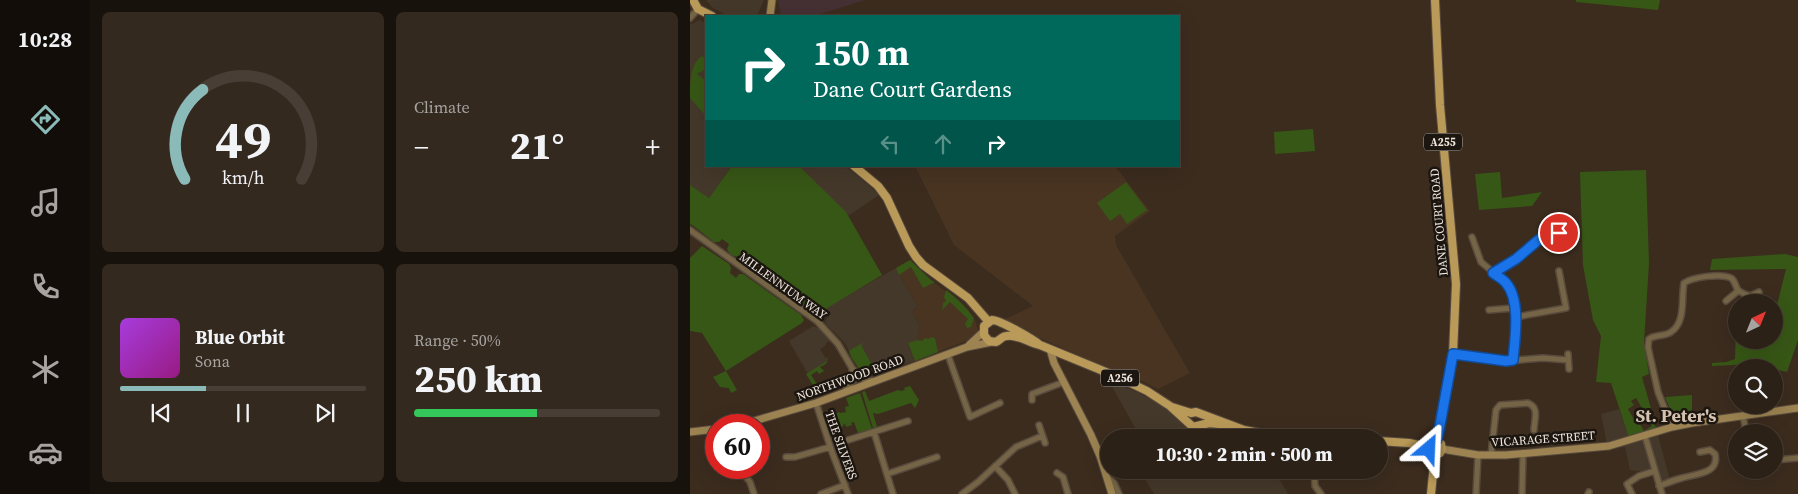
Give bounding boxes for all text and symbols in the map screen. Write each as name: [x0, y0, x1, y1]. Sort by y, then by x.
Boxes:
text: 10:28: [18, 24, 72, 54]
text: 150 m: [813, 29, 909, 77]
icon: right: [730, 35, 795, 100]
text: Dane Court Gardens: [813, 74, 1012, 104]
text: Climate: [414, 96, 470, 118]
icon: directions: [28, 102, 63, 137]
text: 49: [215, 104, 271, 175]
text: 21°: [510, 120, 564, 172]
text: −: [414, 128, 429, 166]
text: +: [645, 128, 660, 166]
icon: left: [876, 130, 904, 158]
icon: ahead: [929, 130, 957, 158]
icon: right: [982, 130, 1010, 158]
road number: A255: [1424, 134, 1462, 150]
text: km/h: [222, 165, 265, 190]
street label: DANE COURT ROAD: [1426, 168, 1452, 276]
icon: music: [28, 185, 63, 220]
pin: [1538, 212, 1580, 254]
icon: arrive: [1545, 219, 1573, 247]
street label: MILLENNIUM WAY: [736, 249, 830, 324]
icon: phone: [28, 269, 63, 304]
north arrow: [1728, 294, 1782, 349]
map controls: [1728, 294, 1783, 479]
text: Blue Orbit: [195, 324, 285, 350]
text: Range · 50%: [414, 329, 501, 351]
text: Sona: [195, 350, 230, 372]
street label: NORTHWOOD ROAD: [795, 351, 905, 405]
icon: climate: [28, 352, 63, 387]
text: 250 km: [414, 353, 542, 405]
button: search: [1728, 359, 1783, 414]
road number: A256: [1101, 369, 1139, 386]
icon: previous: [147, 399, 175, 427]
icon: pause: [229, 399, 257, 427]
icon: next: [311, 399, 339, 427]
district label: St. Peter's: [1635, 403, 1717, 428]
street label: THE SILVERS: [821, 408, 861, 482]
speed limit sign: 60: [705, 414, 770, 479]
position arrow: [1402, 422, 1454, 474]
button: layers: [1728, 424, 1783, 479]
street label: VICARAGE STREET: [1491, 427, 1596, 451]
icon: car: [28, 435, 63, 470]
text: 10:30 · 2 min · 500 m: [1155, 441, 1333, 467]

